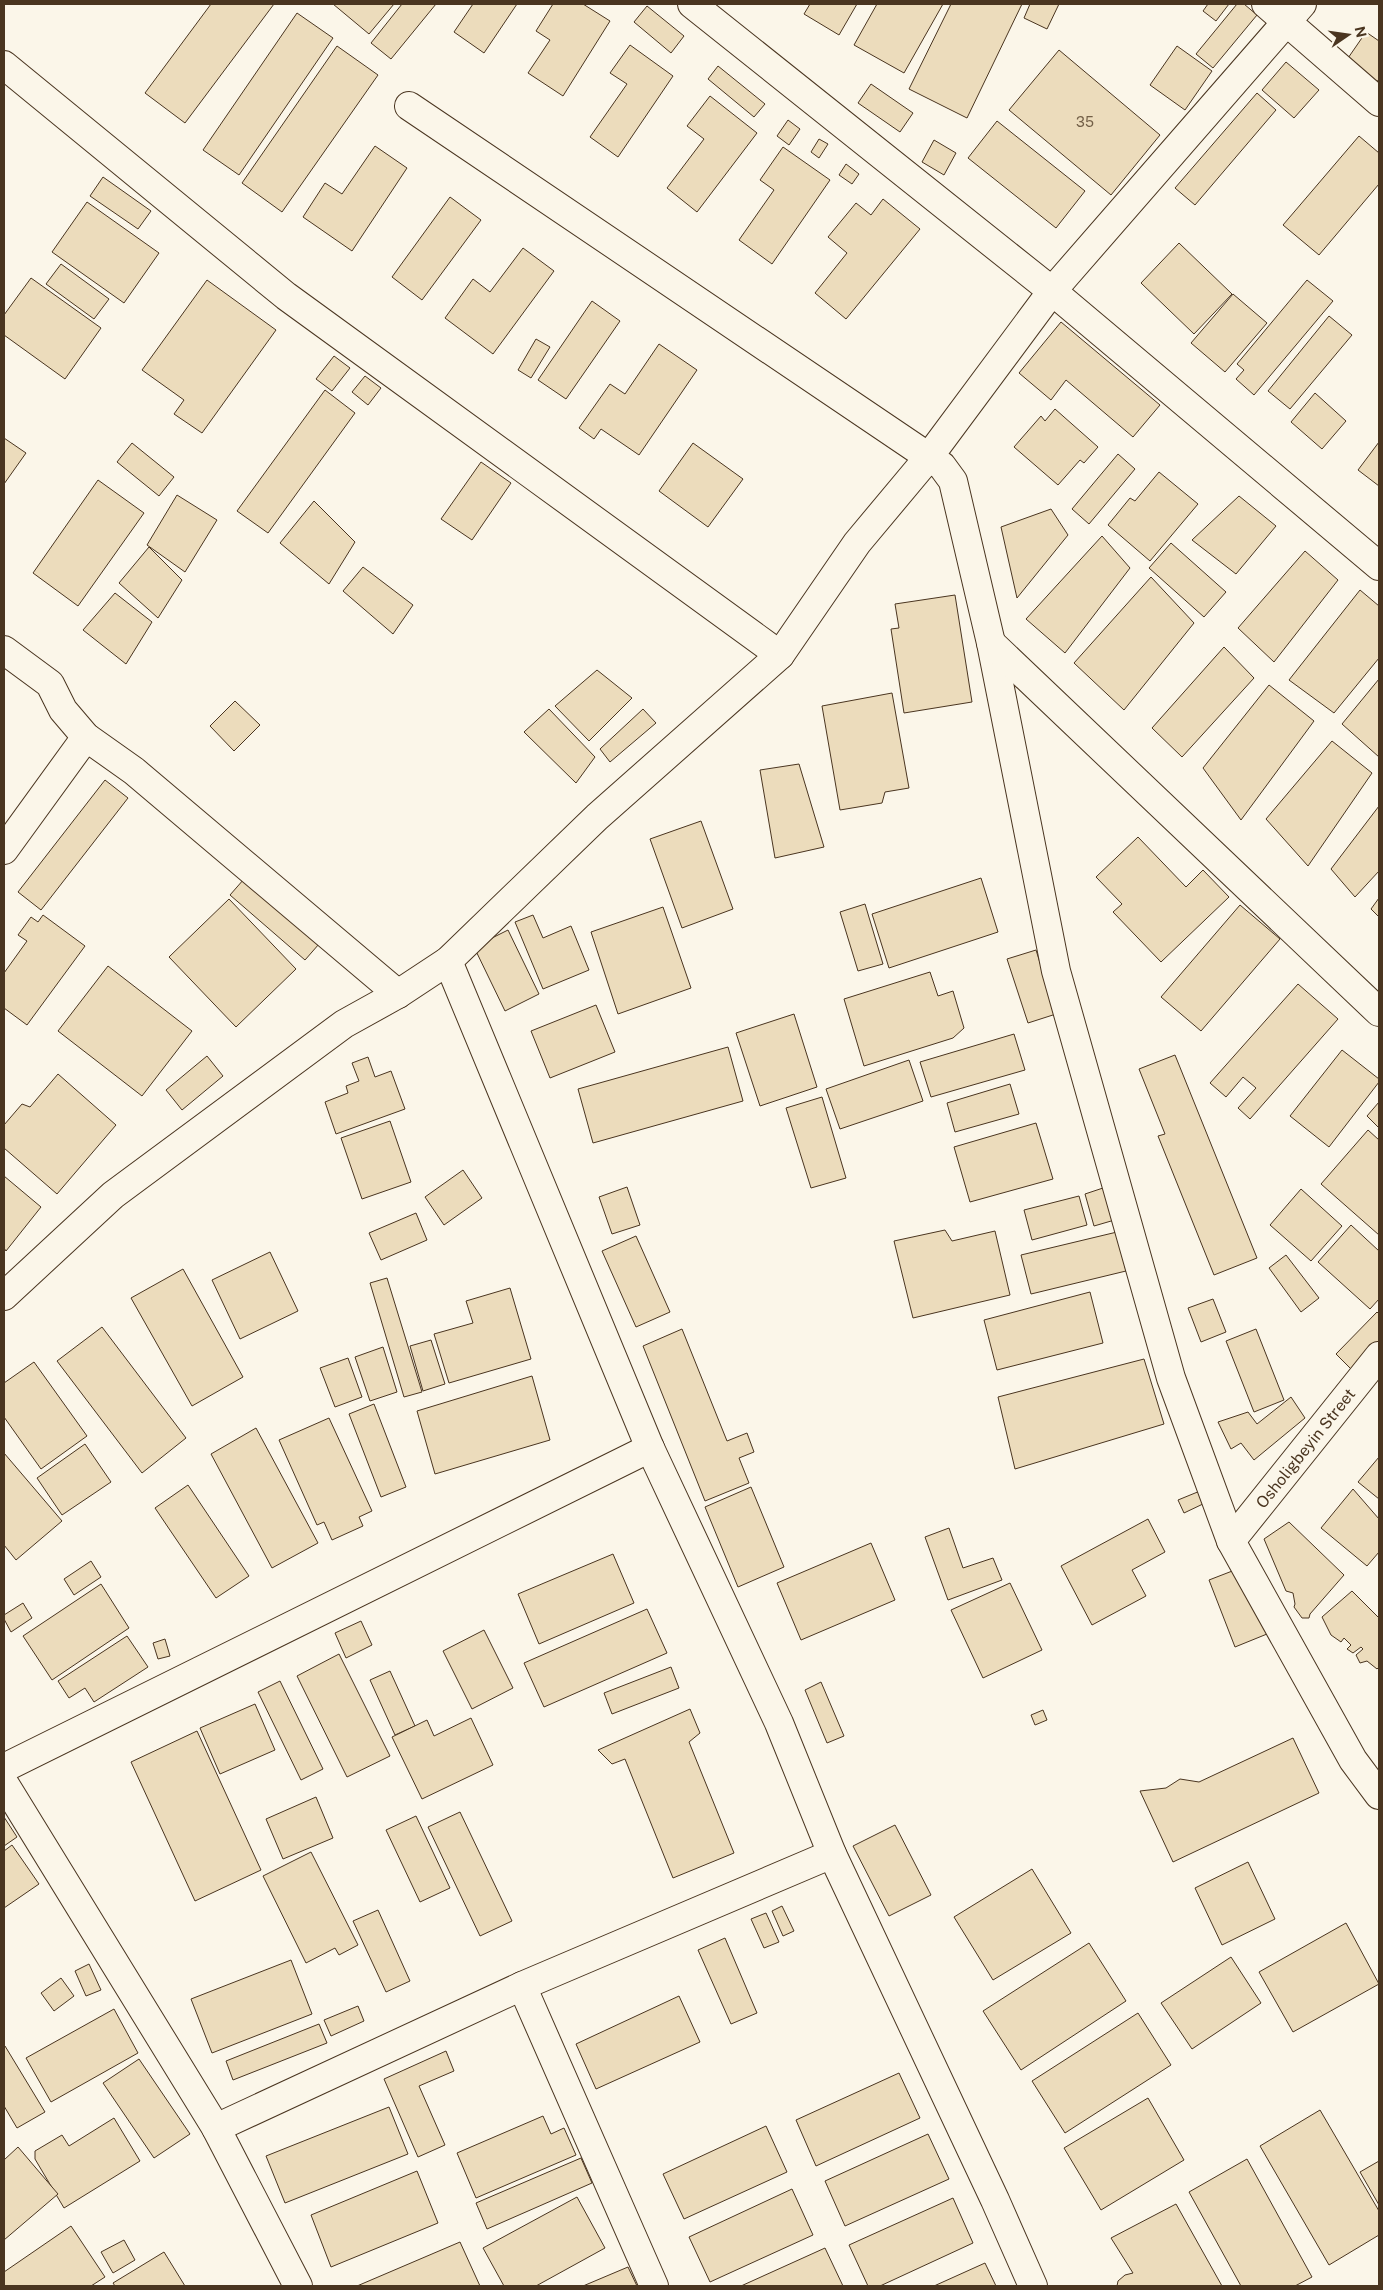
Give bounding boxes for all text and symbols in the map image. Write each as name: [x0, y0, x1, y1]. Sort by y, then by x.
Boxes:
north arrow: [1323, 10, 1373, 60]
text: N: [1352, 25, 1370, 39]
house number: 35: [1076, 114, 1094, 130]
street label: Osholigbeyin Street: [1252, 1385, 1359, 1512]

